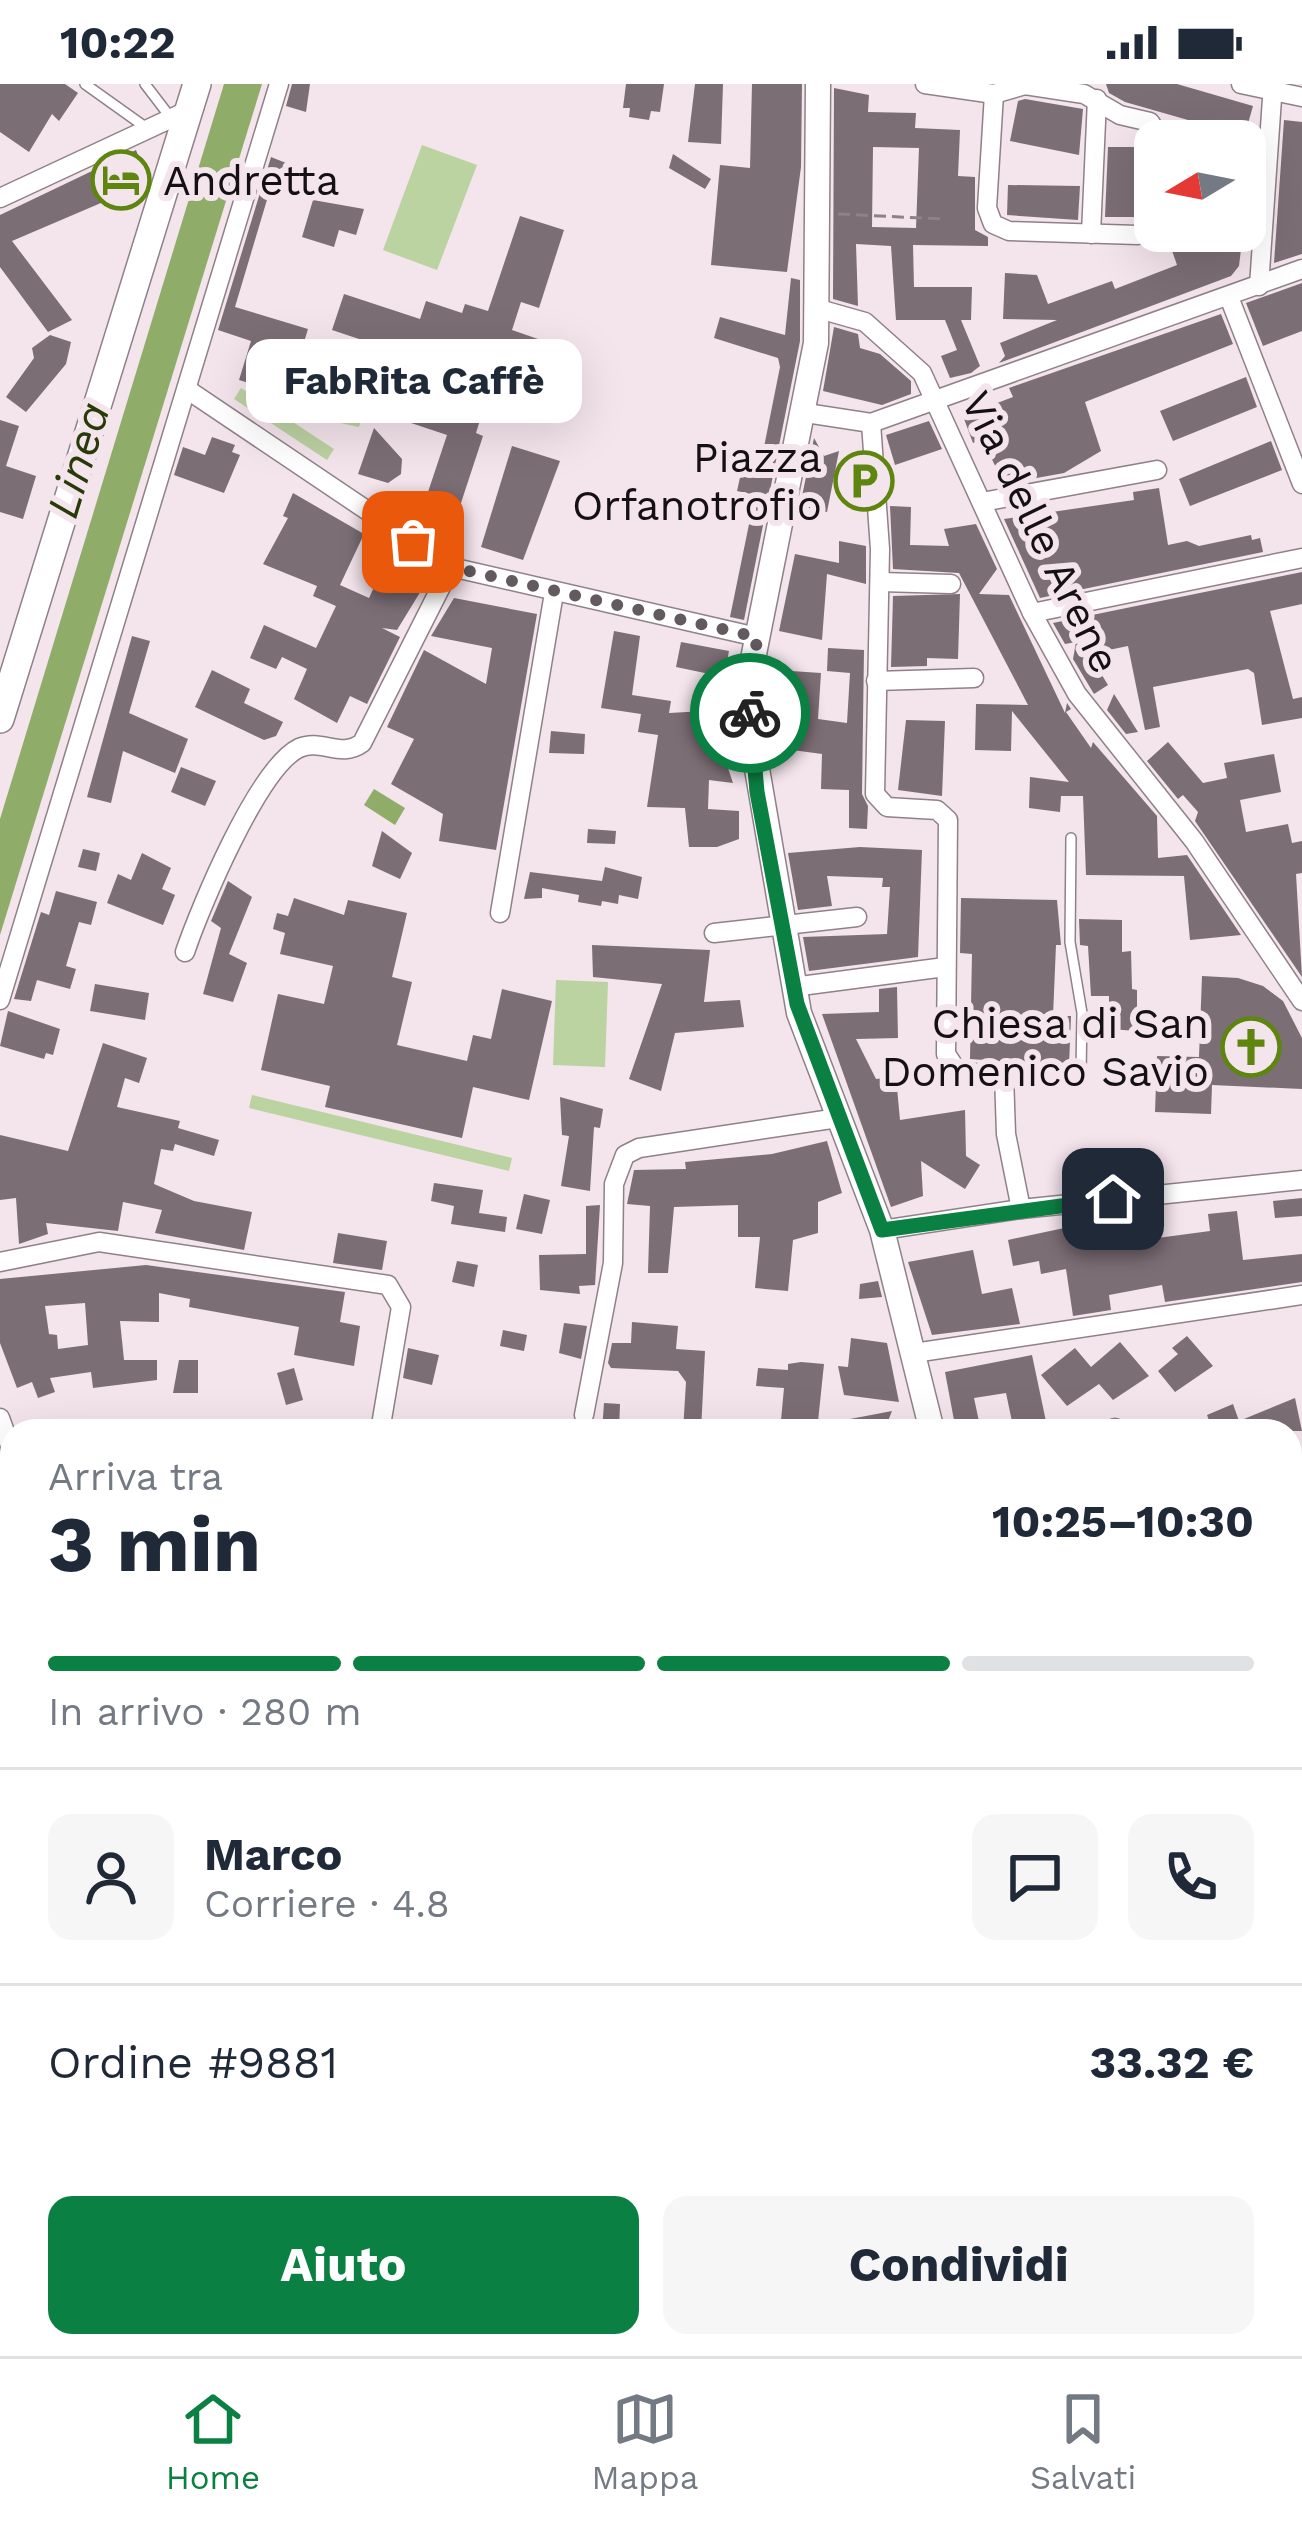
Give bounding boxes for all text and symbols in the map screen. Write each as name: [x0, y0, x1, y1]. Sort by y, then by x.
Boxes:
text: 10:22: [60, 16, 176, 69]
north arrow: [1134, 120, 1266, 252]
map controls: [1134, 120, 1266, 252]
hotel icon: Andretta: [90, 149, 152, 211]
place label: Andretta: [163, 156, 339, 205]
callout: FabRita Caffè: [245, 338, 581, 422]
text: FabRita Caffè: [283, 358, 545, 403]
street label: Via delle Arene: [952, 383, 1130, 681]
water label: Linea: [35, 396, 121, 524]
place label: Piazza Orfanotrofio: [572, 433, 822, 530]
parking icon: Piazza Orfanotrofio: [833, 450, 895, 512]
pin: [362, 491, 464, 593]
icon: bag: [380, 509, 446, 575]
courier: [690, 653, 810, 773]
icon: bike: [717, 680, 783, 746]
place label: Chiesa di San Domenico Savio: [881, 999, 1209, 1096]
church icon: Chiesa di San Domenico Savio: [1220, 1016, 1282, 1078]
pin: [1062, 1148, 1164, 1250]
icon: home: [1080, 1166, 1146, 1232]
text: Arriva tra: [48, 1454, 223, 1499]
text: 10:25–10:30: [992, 1495, 1254, 1548]
text: 3 min: [48, 1498, 261, 1590]
text: In arrivo · 280 m: [48, 1689, 362, 1734]
button: person: [48, 1814, 174, 1940]
button: chat: [972, 1814, 1098, 1940]
button: phone: [1128, 1814, 1254, 1940]
text: Marco: [204, 1828, 342, 1881]
text: Corriere · 4.8: [204, 1881, 450, 1926]
text: Ordine #9881: [48, 2036, 338, 2089]
text: 33.32 €: [1090, 2036, 1254, 2089]
button: Aiuto: [48, 2196, 639, 2334]
button: Condividi: [663, 2196, 1254, 2334]
tab: Home: [166, 2386, 260, 2497]
tab: Mappa: [592, 2386, 698, 2497]
tab: Salvati: [1030, 2386, 1136, 2497]

